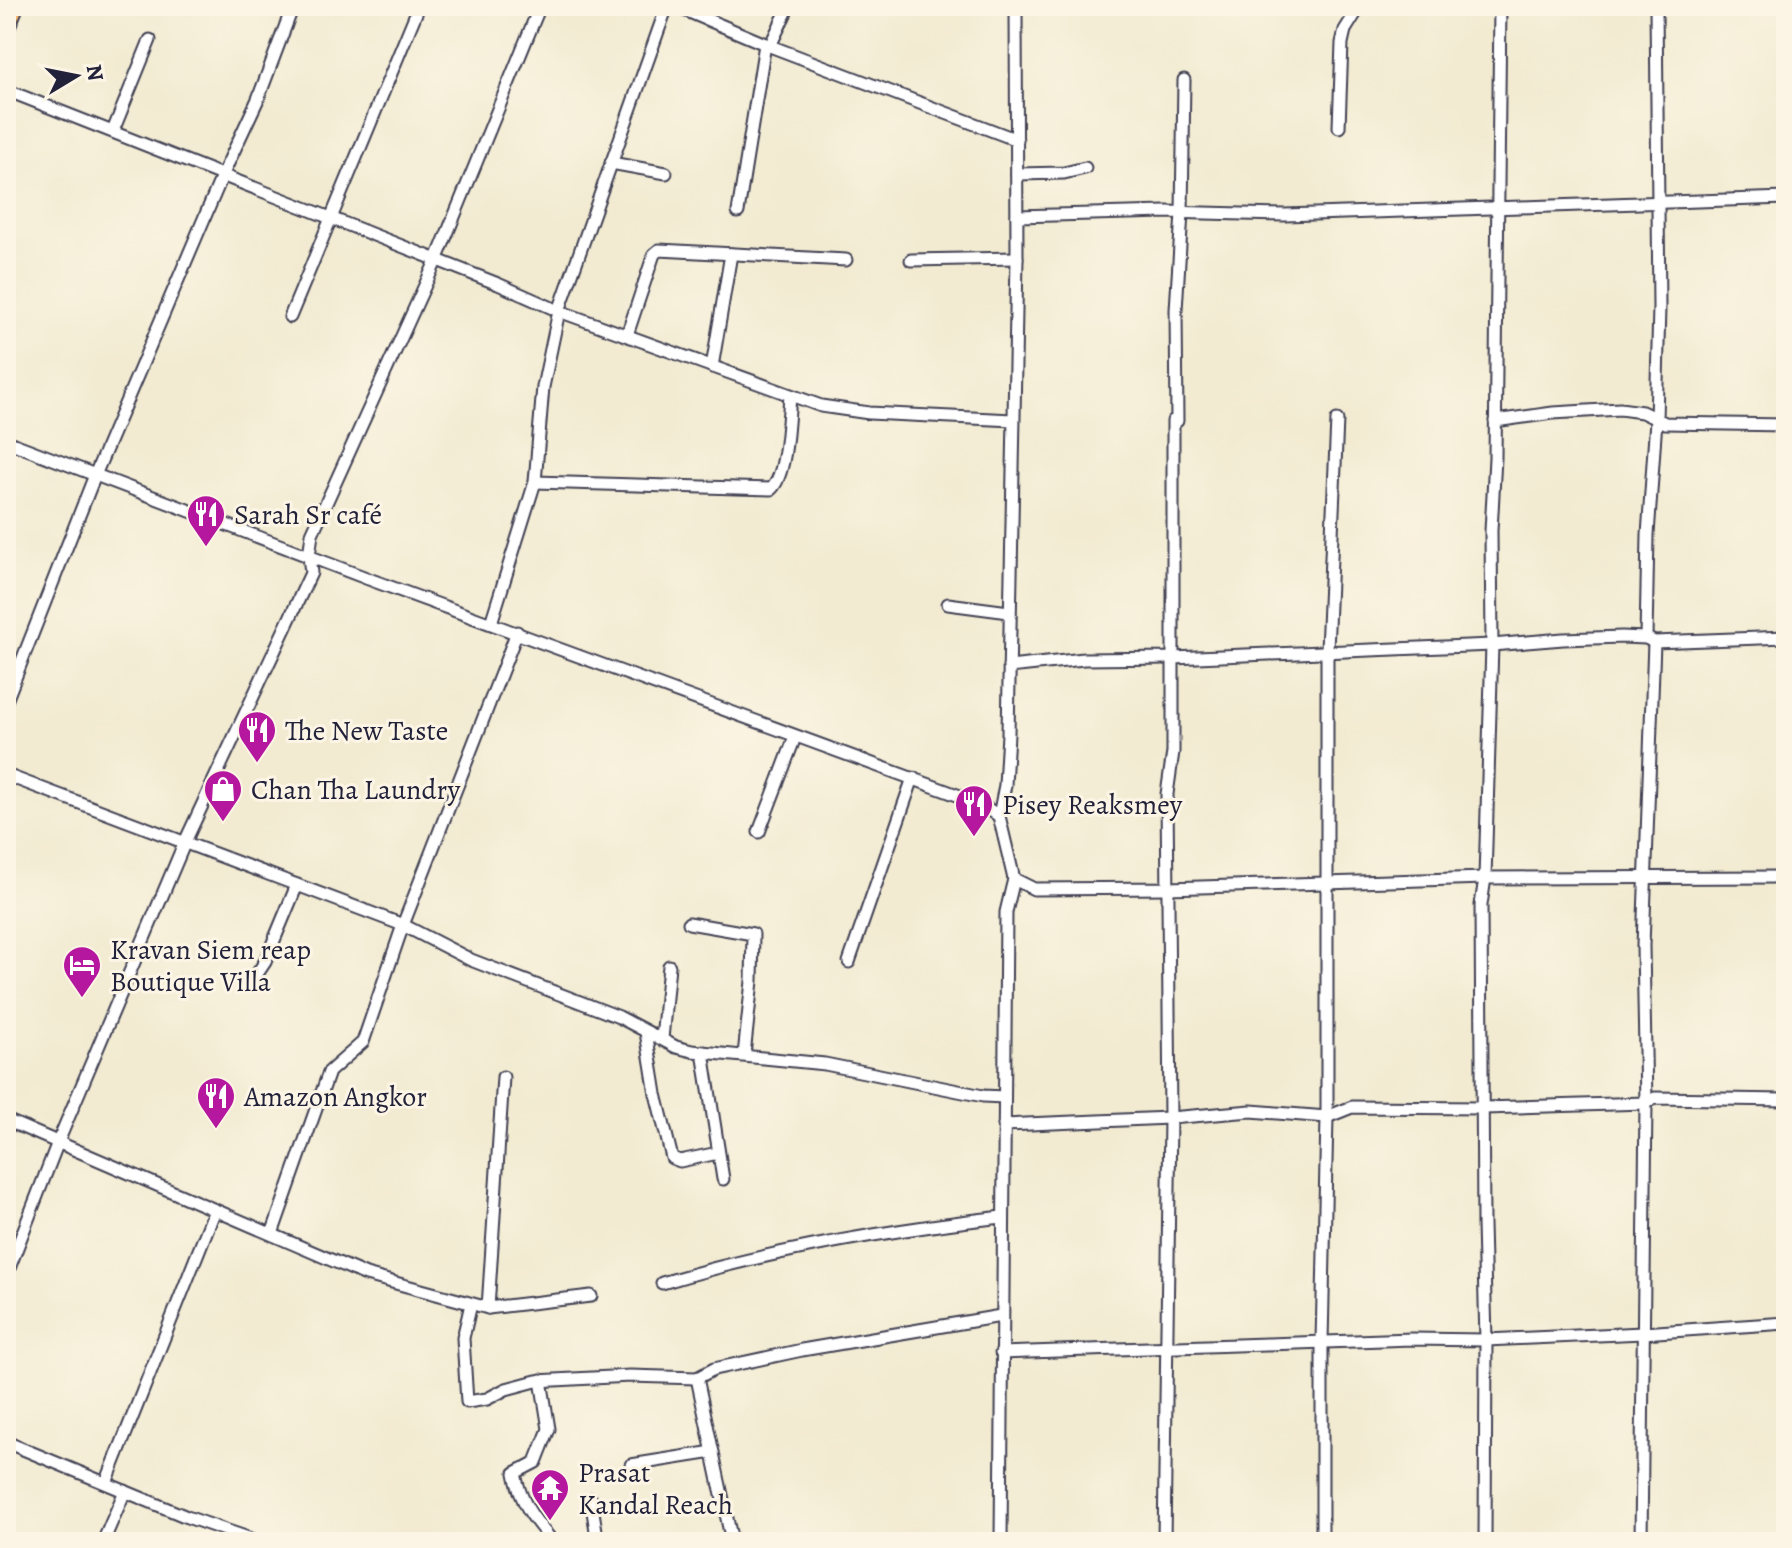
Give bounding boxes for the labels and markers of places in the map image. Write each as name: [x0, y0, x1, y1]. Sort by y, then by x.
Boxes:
restaurant icon: Sarah Sr café: [185, 493, 227, 548]
place label: Sarah Sr café: [234, 496, 382, 534]
restaurant icon: The New Taste: [236, 709, 278, 764]
place label: The New Taste: [285, 712, 448, 750]
shop icon: Chan Tha Laundry: [202, 768, 244, 823]
place label: Chan Tha Laundry: [251, 771, 461, 809]
restaurant icon: Pisey Reaksmey: [953, 783, 995, 838]
place label: Pisey Reaksmey: [1002, 786, 1183, 824]
place label: Kravan Siem reap Boutique Villa: [110, 931, 311, 1001]
hotel icon: Kravan Siem reap Boutique Villa: [61, 944, 103, 999]
restaurant icon: Amazon Angkor: [195, 1075, 237, 1130]
place label: Amazon Angkor: [243, 1078, 427, 1116]
place label: Prasat Kandal Reach: [578, 1454, 733, 1524]
temple icon: Prasat Kandal Reach: [529, 1467, 571, 1522]

